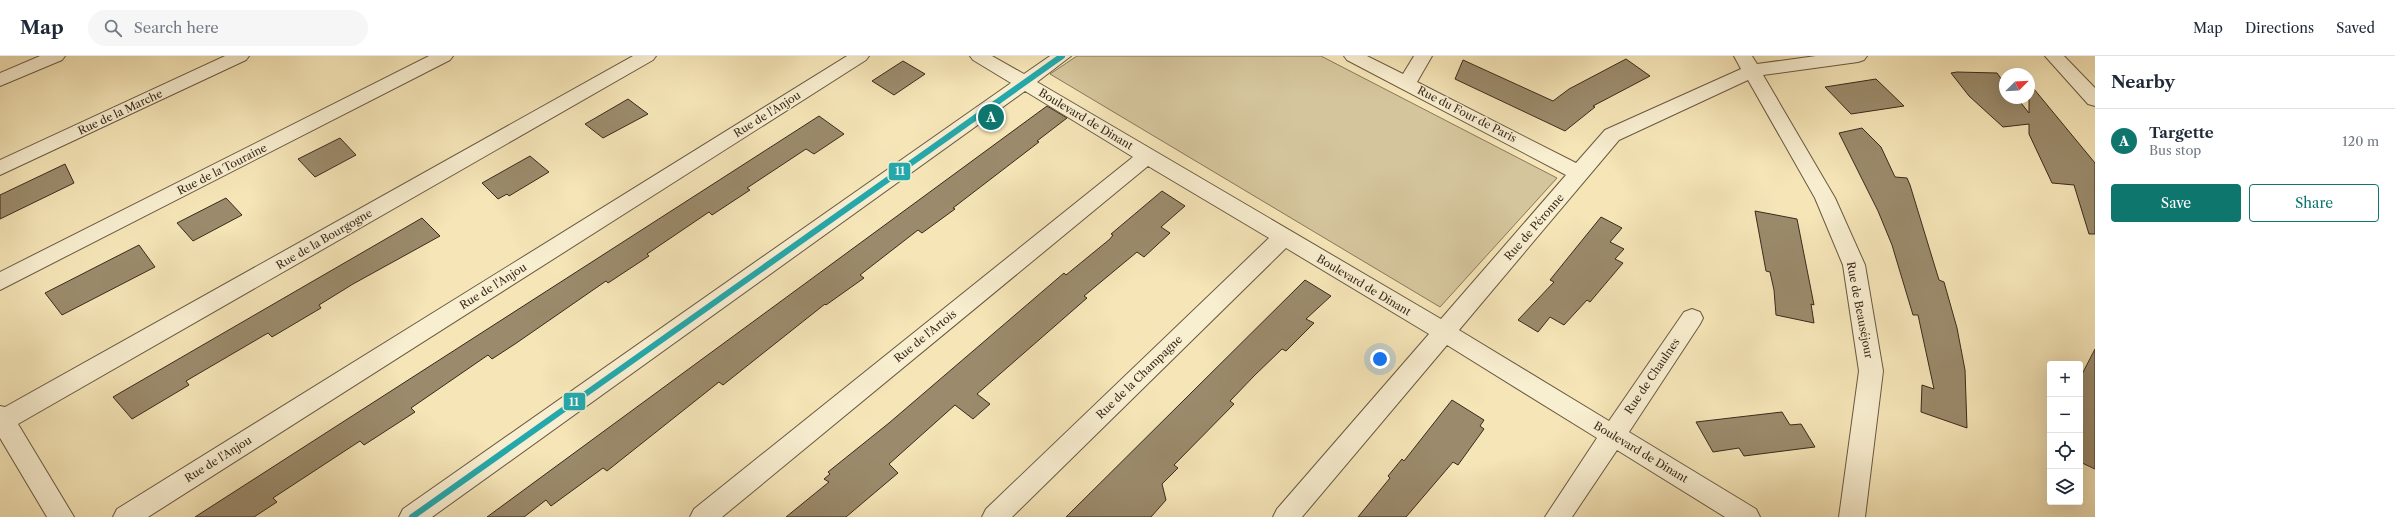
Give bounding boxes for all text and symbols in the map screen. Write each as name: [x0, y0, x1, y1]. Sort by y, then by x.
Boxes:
search box: [88, 10, 368, 46]
text: Map: [20, 16, 64, 39]
icon: search: [102, 17, 124, 39]
text: Search here: [134, 18, 219, 37]
text: Map: [2193, 19, 2223, 37]
text: Directions: [2245, 19, 2314, 37]
text: Saved: [2336, 19, 2375, 37]
north arrow: [1999, 68, 2035, 104]
text: Nearby: [2111, 72, 2175, 92]
street label: Rue du Four de Paris: [1415, 83, 1519, 145]
street label: Boulevard de Dinant: [1036, 85, 1136, 153]
street label: Rue de la Marche: [75, 86, 165, 138]
street label: Rue de l'Anjou: [731, 88, 803, 140]
pin: A: [978, 102, 1004, 132]
text: Targette: [2149, 123, 2214, 142]
text: A: [2119, 133, 2129, 149]
text: 120 m: [2342, 133, 2379, 149]
street label: Rue de la Touraine: [175, 140, 269, 198]
text: Bus stop: [2149, 142, 2201, 158]
line badge: 11: [888, 162, 911, 181]
text: 11: [895, 164, 905, 178]
button: Save: [2111, 184, 2241, 222]
button: Share: [2249, 184, 2379, 222]
street label: Rue de Péronne: [1501, 191, 1567, 263]
street label: Rue de la Bourgogne: [273, 206, 375, 272]
street label: Boulevard de Dinant: [1314, 251, 1414, 319]
street label: Rue de l'Anjou: [457, 260, 529, 312]
street label: Rue de Beauséjour: [1844, 260, 1876, 360]
street label: Rue de l'Artois: [891, 306, 959, 365]
street label: Rue de la Champagne: [1093, 332, 1185, 422]
street label: Rue de Chaulnes: [1621, 335, 1683, 417]
your location: [1370, 349, 1390, 369]
map controls: [2047, 361, 2083, 505]
button: +: [2047, 361, 2083, 397]
line badge: 11: [563, 392, 586, 411]
text: 11: [569, 395, 579, 409]
button: −: [2047, 397, 2083, 433]
street label: Boulevard de Dinant: [1591, 418, 1691, 486]
street label: Rue de l'Anjou: [182, 433, 254, 485]
button: locate: [2047, 433, 2083, 469]
button: layers: [2047, 469, 2083, 505]

